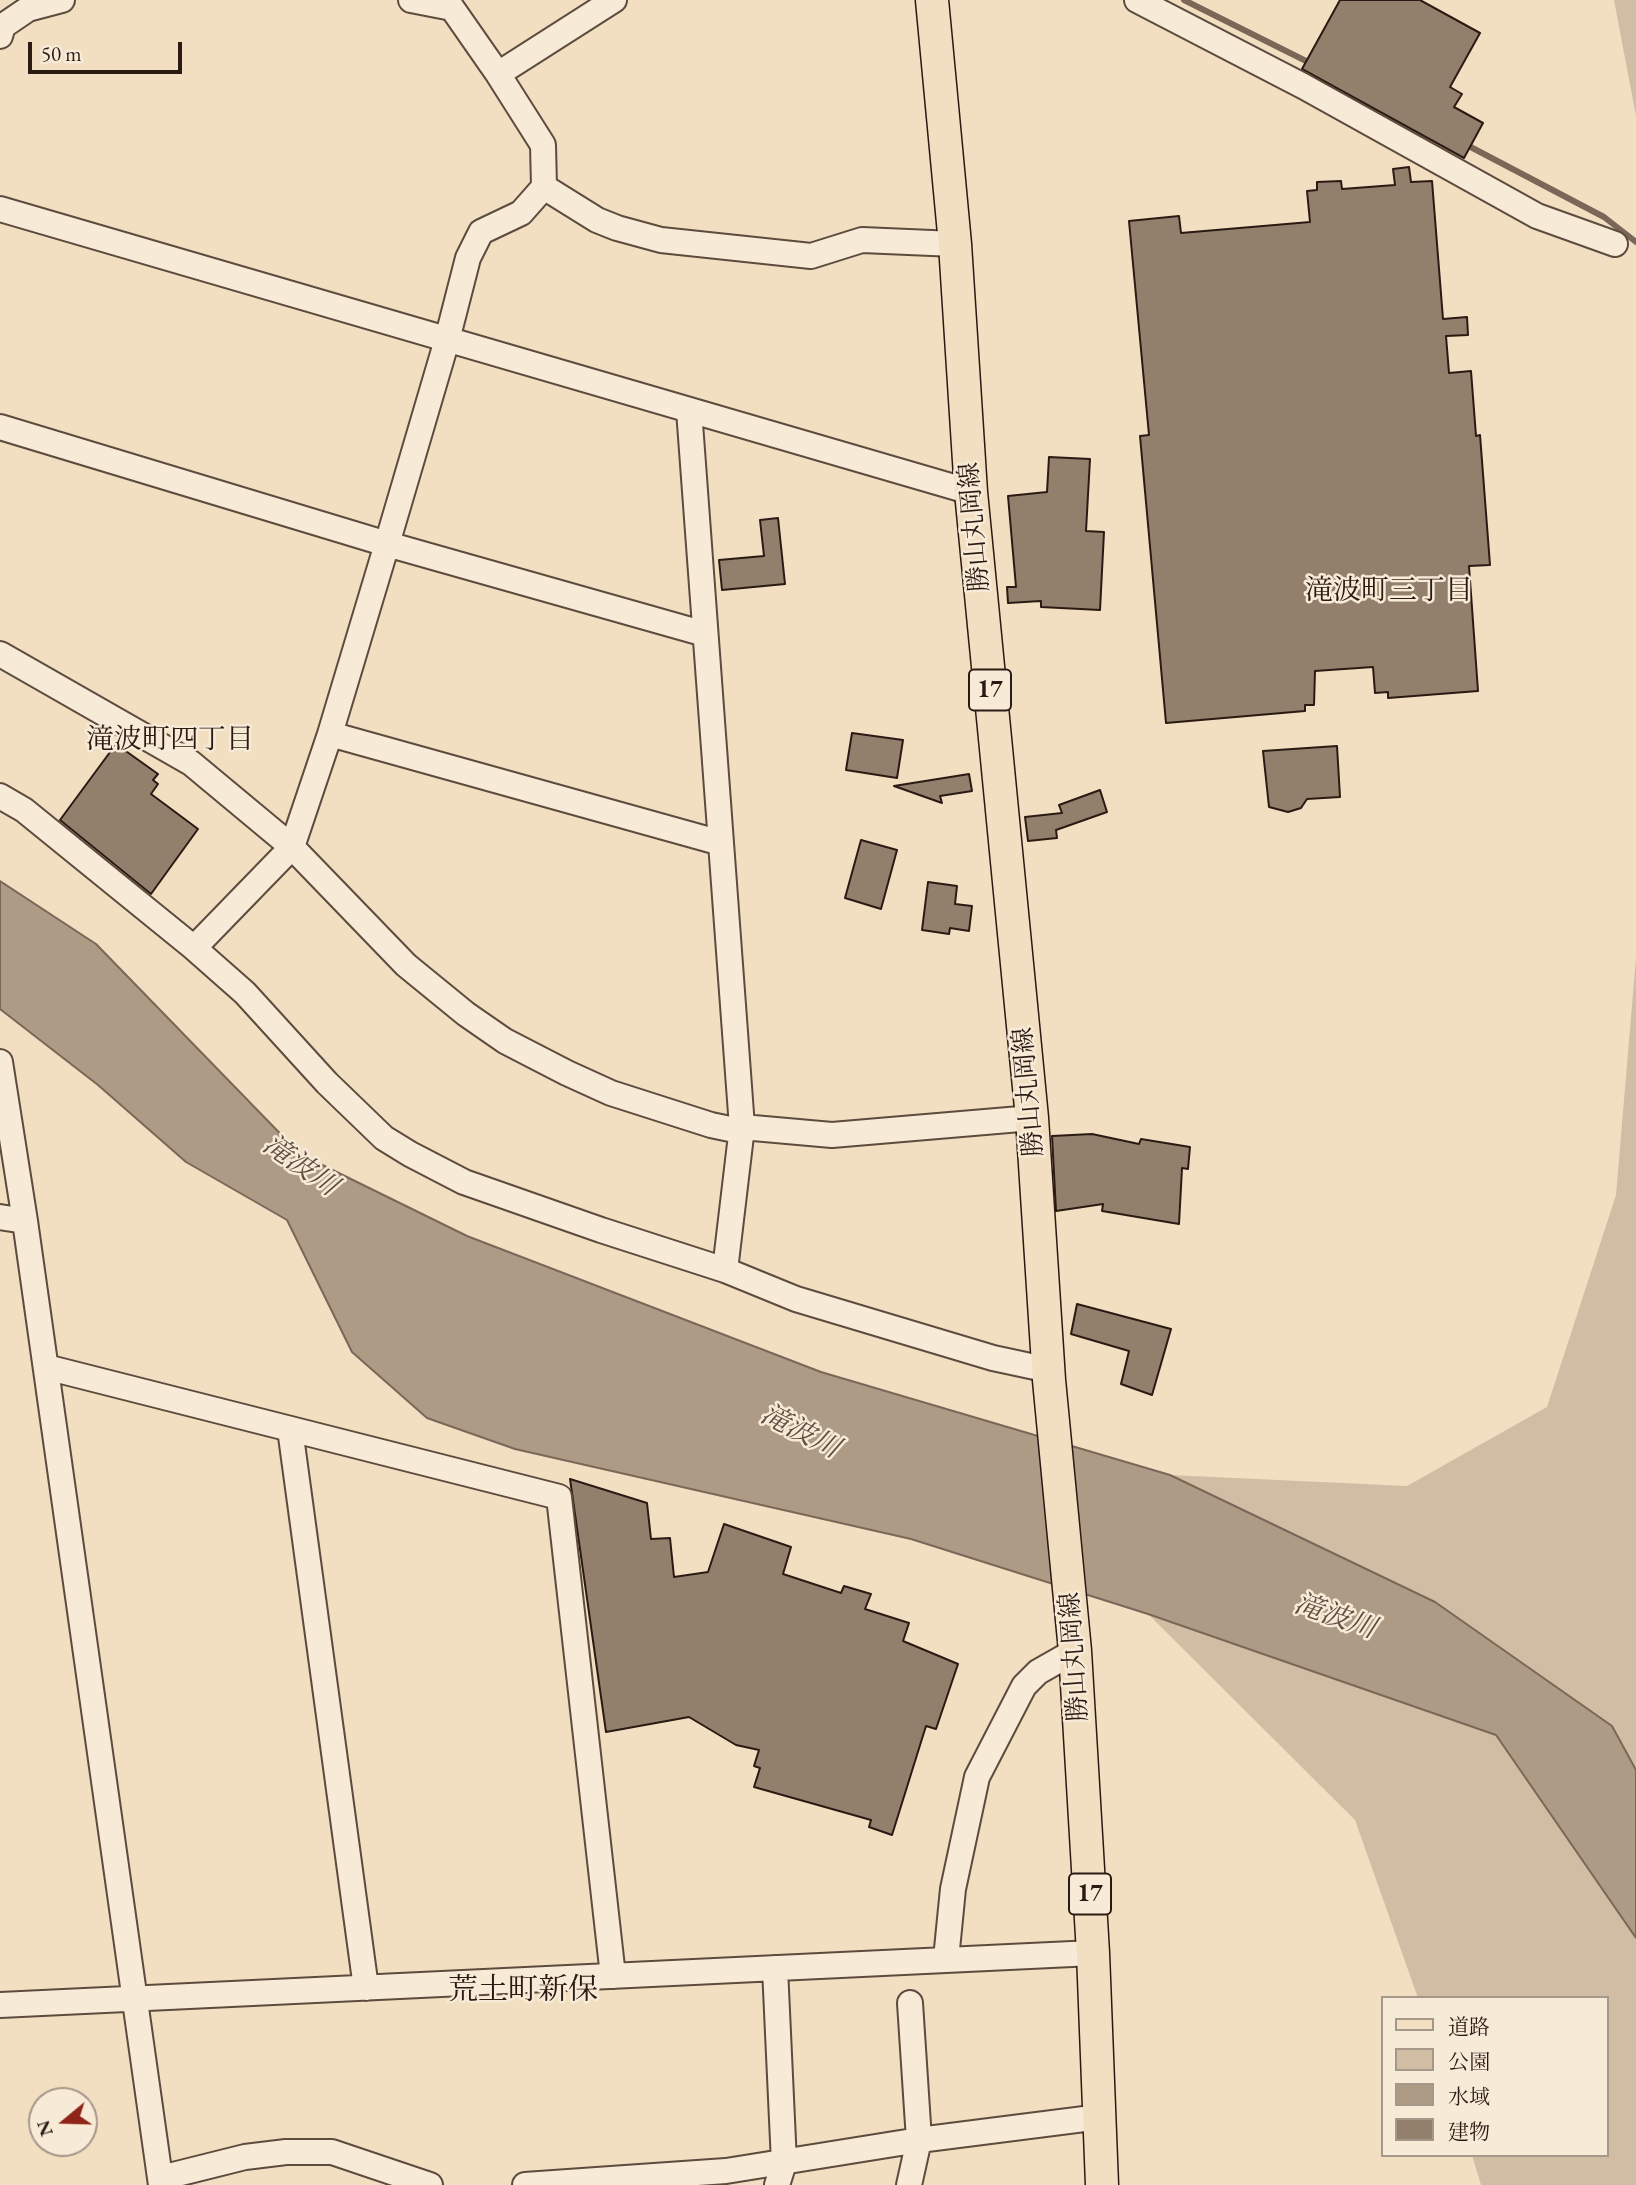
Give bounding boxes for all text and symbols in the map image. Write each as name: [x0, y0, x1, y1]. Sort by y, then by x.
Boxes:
scale bar: [32, 28, 186, 72]
text: 50 m: [41, 40, 82, 67]
street label: 勝山丸岡線: [954, 461, 996, 593]
district label: 滝波町三丁目: [1305, 574, 1473, 608]
road number: 17: [969, 670, 1011, 710]
district label: 滝波町四丁目: [86, 723, 254, 757]
street label: 勝山丸岡線: [1008, 1026, 1050, 1158]
water label: 滝波川: [256, 1128, 344, 1204]
water label: 滝波川: [755, 1398, 845, 1466]
water label: 滝波川: [1290, 1587, 1380, 1647]
street label: 勝山丸岡線: [1055, 1591, 1095, 1723]
road number: 17: [1069, 1873, 1111, 1914]
district label: 荒土町新保: [448, 1973, 598, 2009]
legend: [1380, 1996, 1608, 2157]
text: 道路: [1448, 2013, 1490, 2040]
text: 公園: [1448, 2048, 1490, 2075]
text: 水域: [1448, 2083, 1490, 2110]
north arrow: [28, 2087, 98, 2157]
text: N: [30, 2117, 59, 2140]
text: 建物: [1448, 2118, 1490, 2145]

